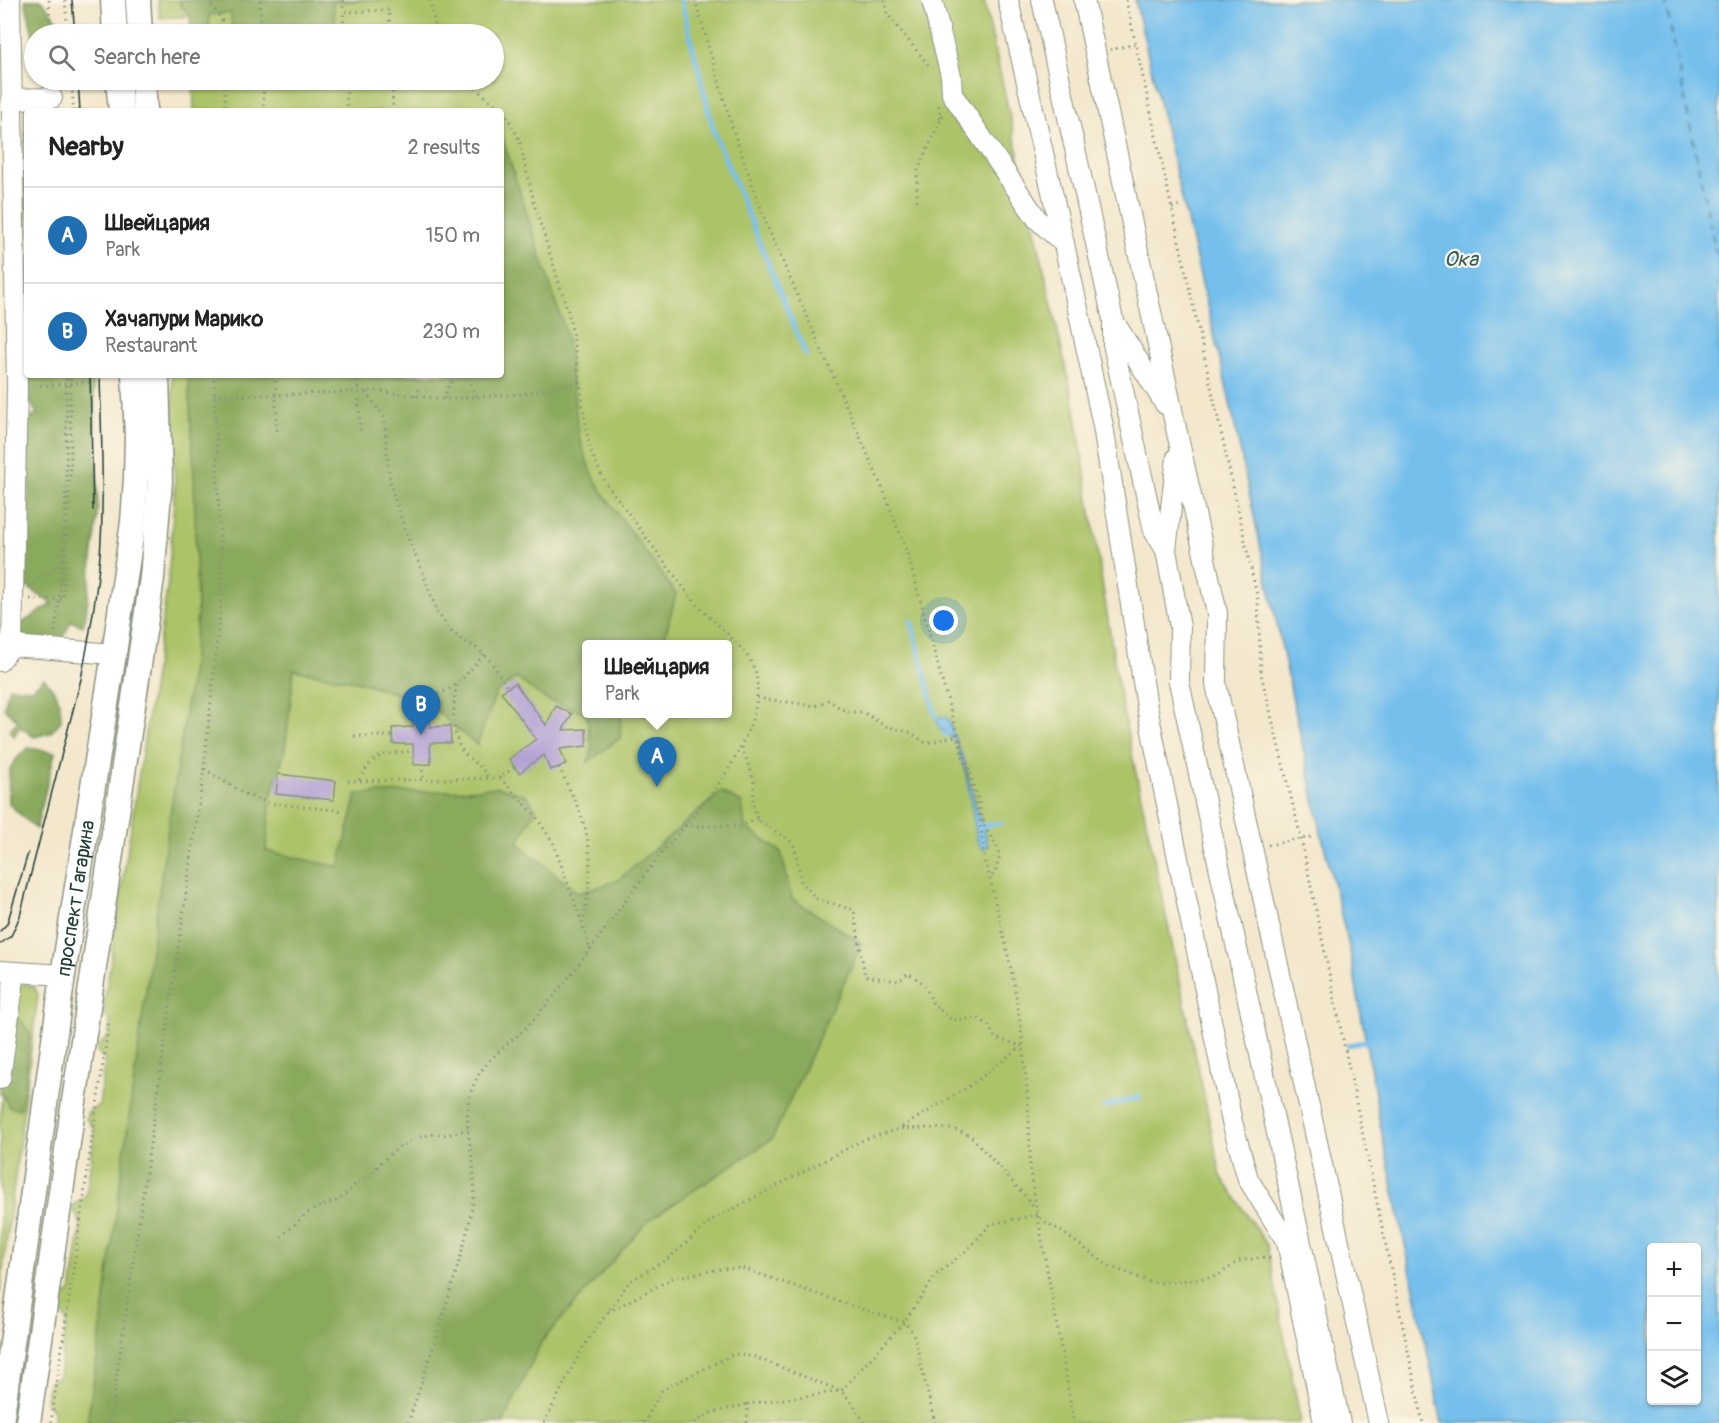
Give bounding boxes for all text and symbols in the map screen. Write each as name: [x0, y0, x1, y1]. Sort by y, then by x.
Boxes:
search box: [24, 24, 504, 90]
icon: search: [45, 41, 78, 74]
text: Search here: [93, 43, 200, 71]
text: Nearby: [48, 131, 124, 163]
text: 2 results: [408, 135, 480, 160]
text: Швейцария: [105, 209, 210, 237]
text: A: [61, 223, 74, 248]
text: 150 m: [426, 223, 480, 248]
text: Park: [105, 237, 140, 262]
water label: Ока: [1444, 246, 1479, 273]
text: Хачапури Марико: [105, 305, 263, 333]
text: B: [62, 319, 73, 344]
text: 230 m: [423, 319, 480, 344]
text: Restaurant: [105, 333, 197, 358]
your location: [929, 606, 958, 635]
popup: [582, 640, 732, 718]
text: Швейцария: [605, 653, 709, 681]
text: Park: [605, 681, 640, 706]
pin: B: [402, 686, 440, 735]
pin: A: [638, 738, 676, 787]
street label: проспект Гагарина: [51, 818, 100, 978]
map controls: [1647, 1243, 1701, 1405]
button: +: [1647, 1243, 1701, 1297]
button: −: [1647, 1297, 1701, 1351]
button: layers: [1647, 1351, 1701, 1405]

